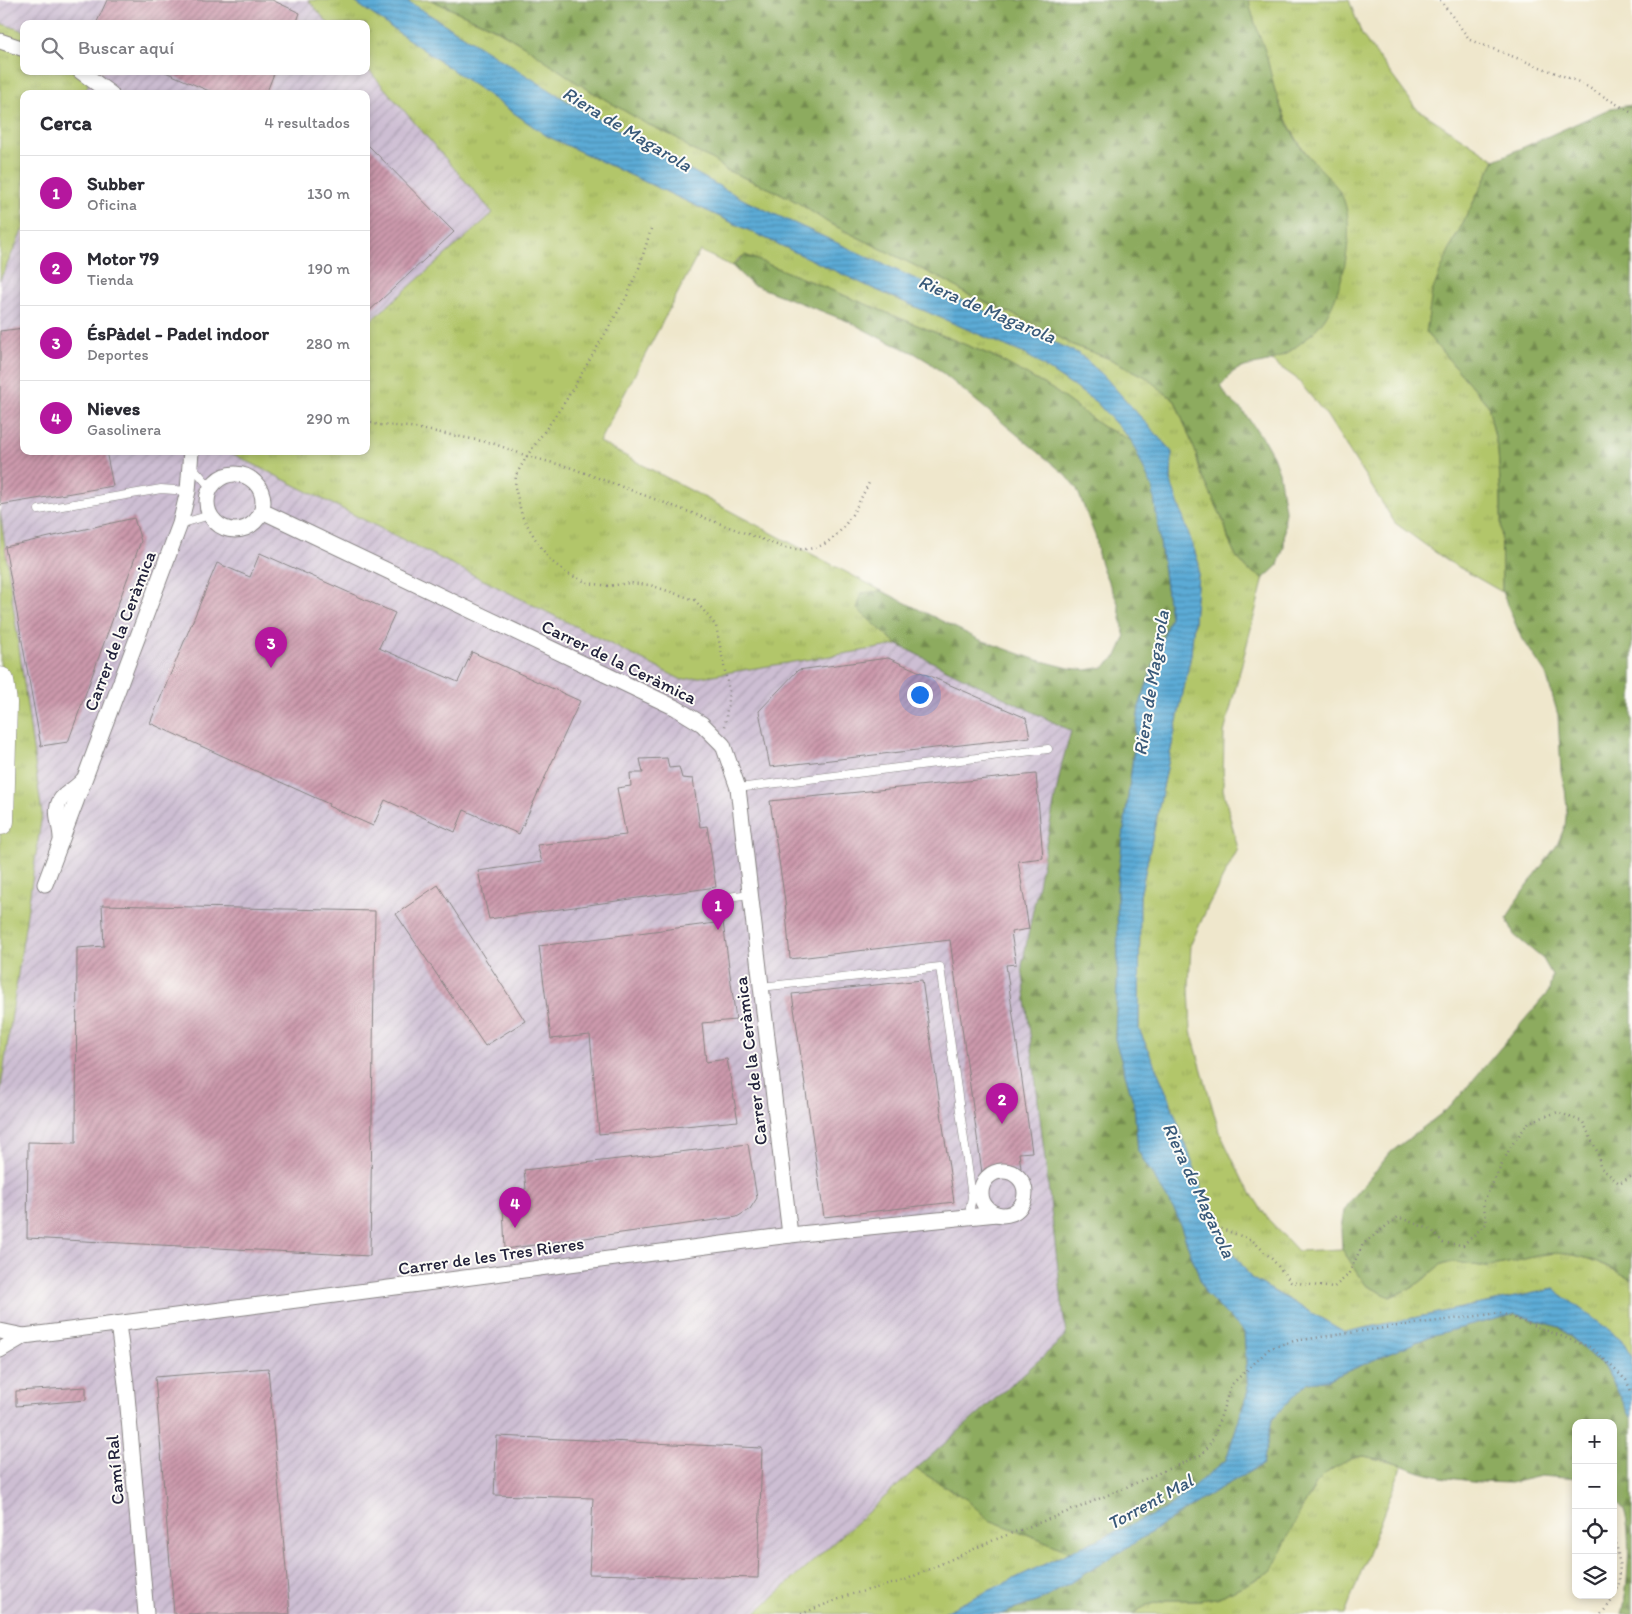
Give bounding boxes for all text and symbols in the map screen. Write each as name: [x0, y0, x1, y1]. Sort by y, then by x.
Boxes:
search box: [20, 20, 370, 75]
icon: search: [38, 34, 66, 62]
text: Buscar aquí: [78, 36, 174, 59]
water label: Riera de Magarola: [558, 81, 696, 177]
text: Cerca: [40, 110, 92, 135]
text: 4 resultados: [264, 113, 350, 132]
text: Subber: [87, 172, 145, 195]
text: 1: [52, 184, 60, 203]
text: 130 m: [307, 184, 350, 203]
text: Oficina: [87, 195, 137, 214]
text: Motor 79: [87, 247, 159, 270]
text: 2: [52, 259, 60, 278]
text: 190 m: [307, 259, 350, 278]
text: Tienda: [87, 270, 134, 289]
water label: Riera de Magarola: [915, 270, 1059, 348]
text: ÉsPàdel - Padel indoor: [87, 322, 269, 345]
text: 3: [52, 334, 60, 353]
text: 280 m: [306, 334, 350, 353]
text: Deportes: [87, 345, 149, 364]
text: Nieves: [87, 397, 140, 420]
text: 4: [51, 409, 61, 428]
text: 290 m: [306, 409, 350, 428]
text: Gasolinera: [87, 420, 161, 439]
street label: Carrer de la Ceràmica: [79, 547, 161, 714]
water label: Riera de Magarola: [1128, 608, 1174, 757]
street label: Carrer de la Ceràmica: [538, 615, 701, 709]
pin: 3: [255, 627, 287, 668]
your location: [907, 682, 933, 708]
pin: 1: [702, 889, 734, 930]
street label: Carrer de la Ceràmica: [730, 975, 772, 1147]
pin: 2: [986, 1083, 1018, 1124]
water label: Riera de Magarola: [1158, 1119, 1241, 1262]
pin: 4: [499, 1187, 531, 1228]
street label: Carrer de les Tres Rieres: [397, 1232, 585, 1280]
map controls: [1572, 1419, 1617, 1599]
button: +: [1572, 1419, 1617, 1464]
street label: Camí Ral: [101, 1434, 129, 1506]
button: −: [1572, 1464, 1617, 1509]
water label: Torrent Mal: [1103, 1468, 1198, 1535]
button: locate: [1572, 1509, 1617, 1554]
button: layers: [1572, 1554, 1617, 1599]

